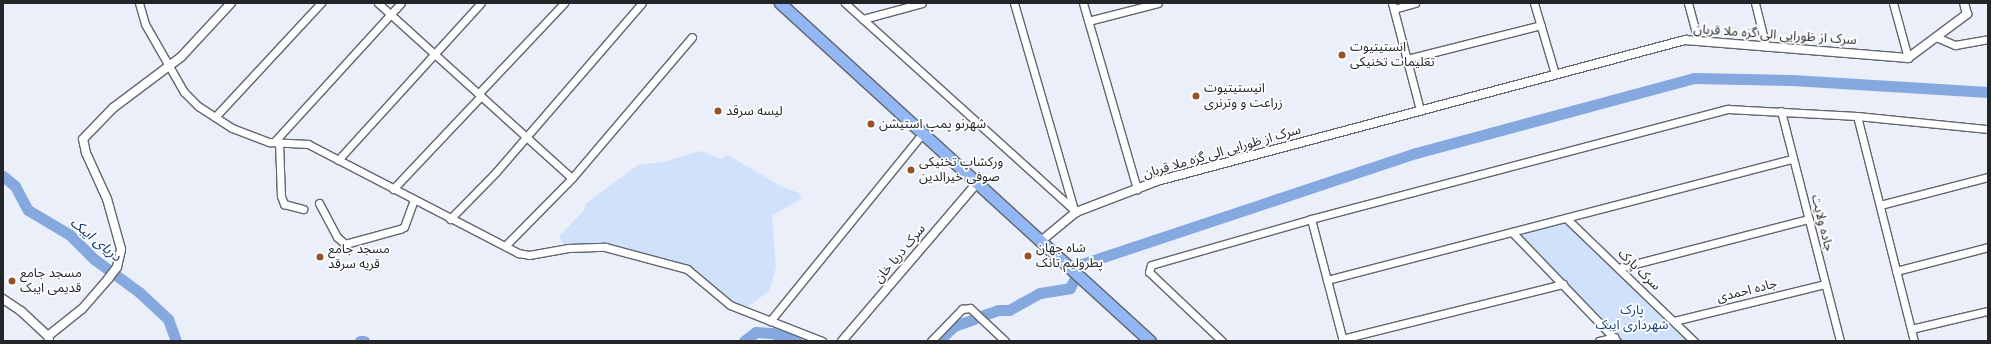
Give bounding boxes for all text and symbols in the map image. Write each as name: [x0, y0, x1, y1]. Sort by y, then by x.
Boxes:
street label: سرک از ظورایی الی گزه ملا قربان: [1693, 22, 1857, 48]
place label: انستیتیوت تعلیمات تخنیکی: [1350, 40, 1435, 71]
marker: انستیتیوت تعلیمات تخنیکی: [1337, 50, 1347, 60]
place label: انیستیتیوت زراعت و وترنری: [1204, 81, 1283, 112]
marker: انیستیتیوت زراعت و وترنری: [1191, 91, 1201, 101]
place label: لیسه سرقد: [726, 103, 783, 119]
marker: لیسه سرقد: [713, 106, 723, 116]
place label: شهرنو پمپ استیشن: [879, 116, 986, 132]
marker: شهرنو پمپ استیشن: [866, 119, 876, 129]
street label: سرک از ظورایی الی گزه ملا قربان: [1141, 122, 1303, 182]
place label: ورکشاپ تخنیکی صوفی خیرالدین: [919, 155, 1003, 186]
marker: ورکشاپ تخنیکی صوفی خیرالدین: [906, 165, 916, 175]
street label: جاده ولایت: [1807, 193, 1837, 253]
water label: دریای ایبک: [67, 213, 125, 265]
street label: سرک دریا خان: [871, 222, 929, 286]
place label: شاه جهان پطرولیم تانک: [1036, 241, 1103, 272]
place label: مسجد جامع قریه سرقد: [328, 242, 390, 273]
street label: سرک پارک: [1615, 246, 1663, 294]
marker: شاه جهان پطرولیم تانک: [1023, 251, 1033, 261]
marker: مسجد جامع قریه سرقد: [315, 252, 325, 262]
place label: مسجد جامع قدیمی ایبک: [20, 266, 82, 297]
marker: مسجد جامع قدیمی ایبک: [7, 276, 17, 286]
street label: جاده احمدی: [1715, 276, 1779, 306]
park label: پارک شهرداری ایبک: [1595, 303, 1669, 334]

